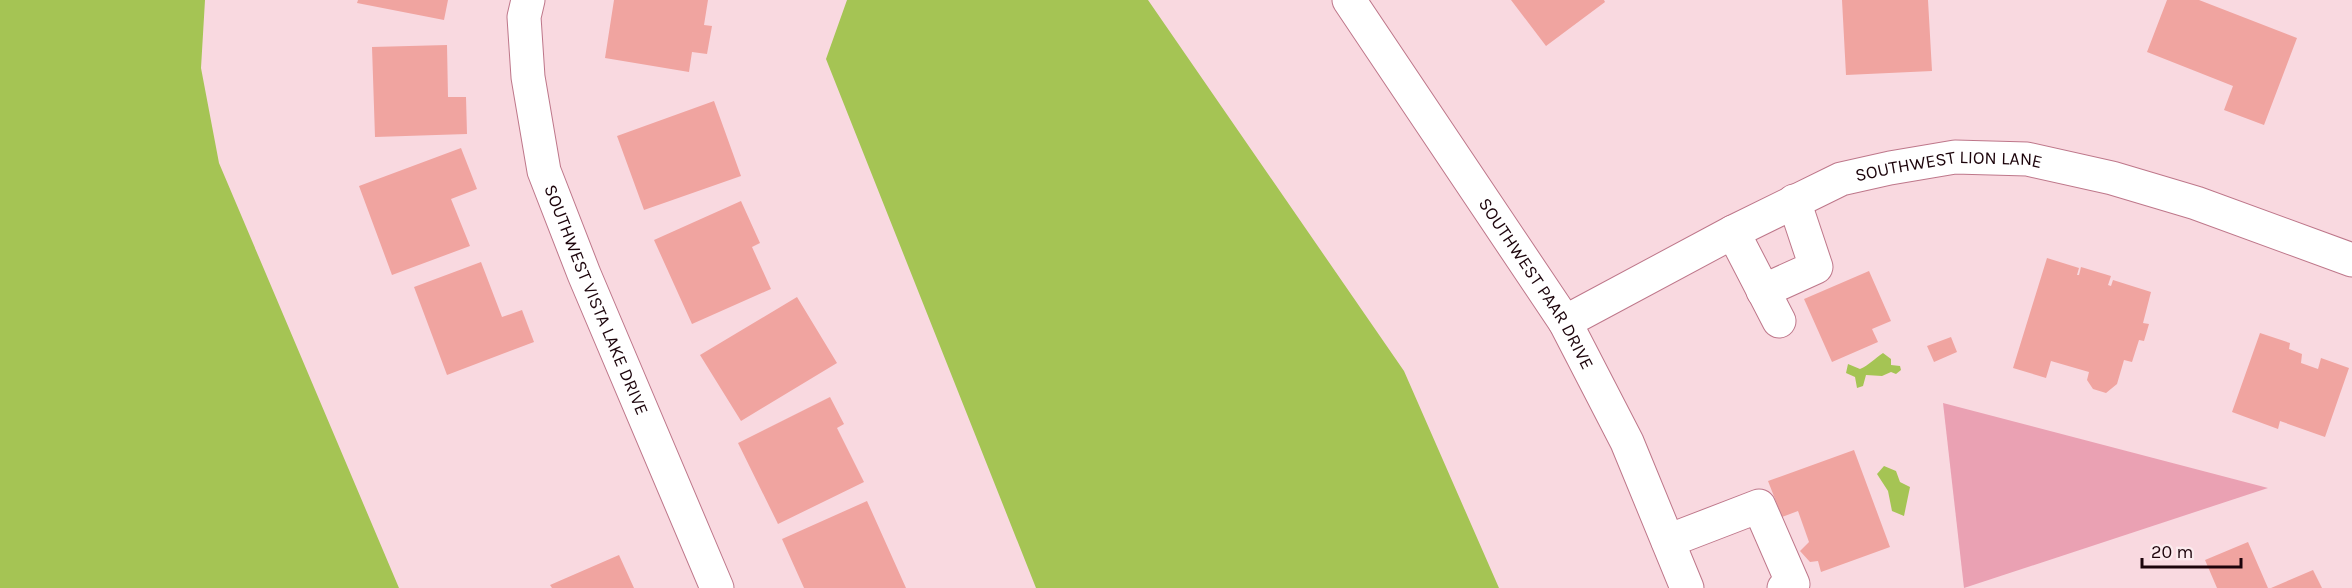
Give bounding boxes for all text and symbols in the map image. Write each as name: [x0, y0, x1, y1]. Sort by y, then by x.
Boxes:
street label: SOUTHWEST LION LANE: [1853, 146, 2044, 186]
street label: SOUTHWEST VISTA LAKE DRIVE: [539, 181, 653, 418]
street label: SOUTHWEST PAAR DRIVE: [1474, 193, 1599, 373]
scale bar: [2142, 531, 2241, 569]
text: 20 m: [2151, 541, 2193, 563]

